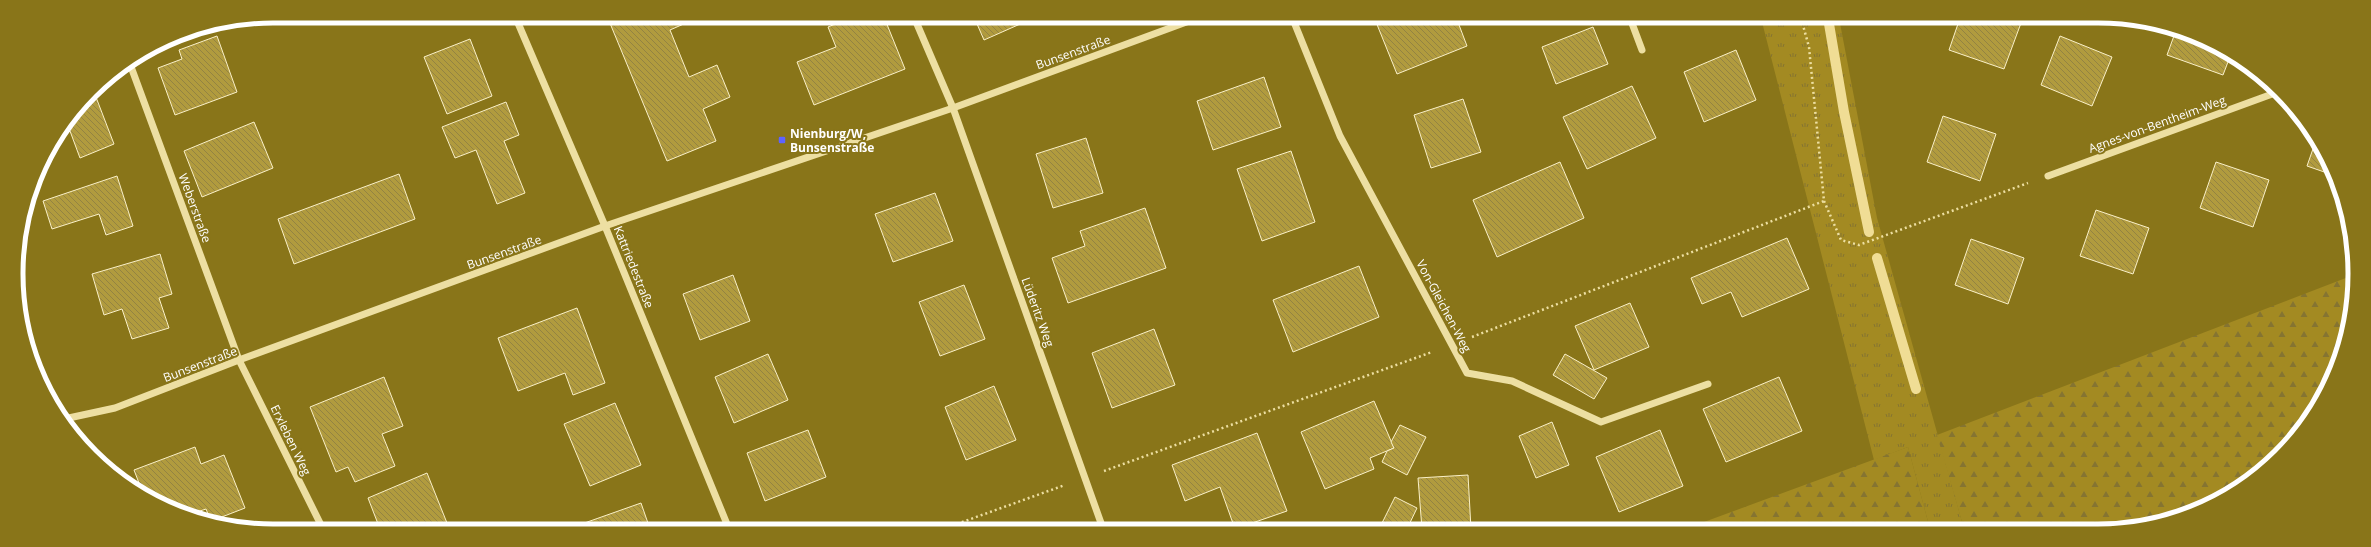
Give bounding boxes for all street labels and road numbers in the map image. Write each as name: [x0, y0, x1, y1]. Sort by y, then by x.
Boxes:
street label: Bunsenstraße: [1033, 31, 1113, 73]
street label: Agnes-von-Bentheim-Weg: [2086, 91, 2228, 157]
street label: Weberstraße: [175, 171, 215, 245]
street label: Kattriedestraße: [610, 223, 658, 311]
street label: Bunsenstraße: [464, 231, 544, 273]
street label: Von-Gleichen-Weg: [1412, 257, 1476, 356]
street label: Lüderitz Weg: [1018, 275, 1059, 350]
street label: Bunsenstraße: [161, 342, 240, 386]
street label: Erxleben Weg: [267, 402, 316, 479]

